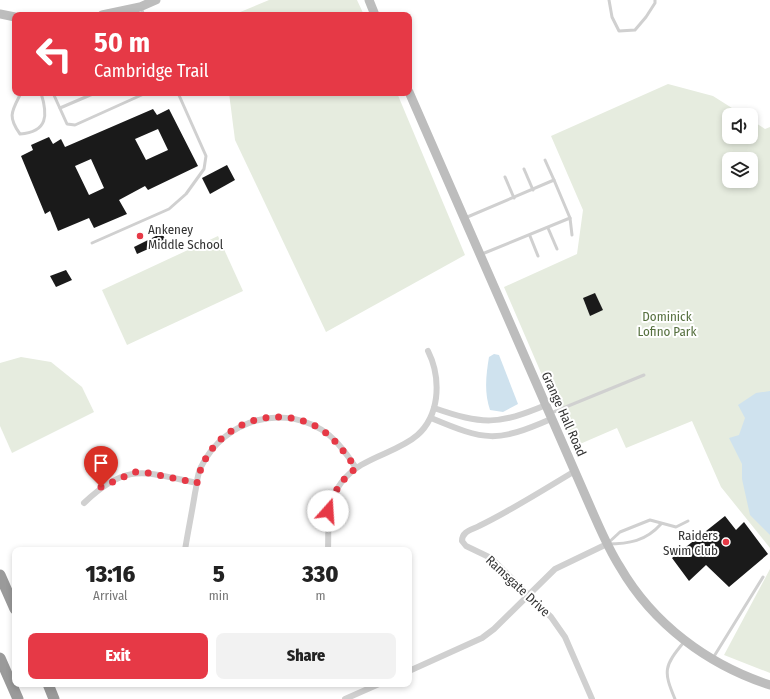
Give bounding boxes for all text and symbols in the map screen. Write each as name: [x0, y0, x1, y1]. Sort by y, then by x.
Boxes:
text: 50 m: [94, 26, 150, 59]
icon: left: [28, 28, 80, 80]
text: Cambridge Trail: [94, 60, 209, 82]
map controls: [722, 108, 758, 188]
button: sound: [722, 108, 758, 144]
button: layers: [722, 152, 758, 188]
place label: Ankeney Middle School: [148, 222, 224, 252]
marker: Ankeney Middle School: [135, 231, 145, 241]
park label: Dominick Lofino Park: [638, 309, 697, 339]
street label: Grange Hall Road: [539, 369, 589, 459]
pin: [84, 446, 118, 487]
icon: arrive: [90, 452, 112, 474]
position arrow: [307, 490, 349, 532]
place label: Raiders Swim Club: [663, 528, 718, 558]
marker: Raiders Swim Club: [721, 537, 731, 547]
street label: Ramsgate Drive: [483, 552, 553, 620]
text: 13:16: [85, 560, 135, 588]
text: 5: [213, 560, 225, 588]
text: 330: [302, 560, 339, 588]
text: Arrival: [93, 588, 128, 603]
text: min: [209, 588, 229, 603]
text: m: [315, 588, 325, 603]
button: Exit: [28, 633, 208, 679]
button: Share: [216, 633, 396, 679]

